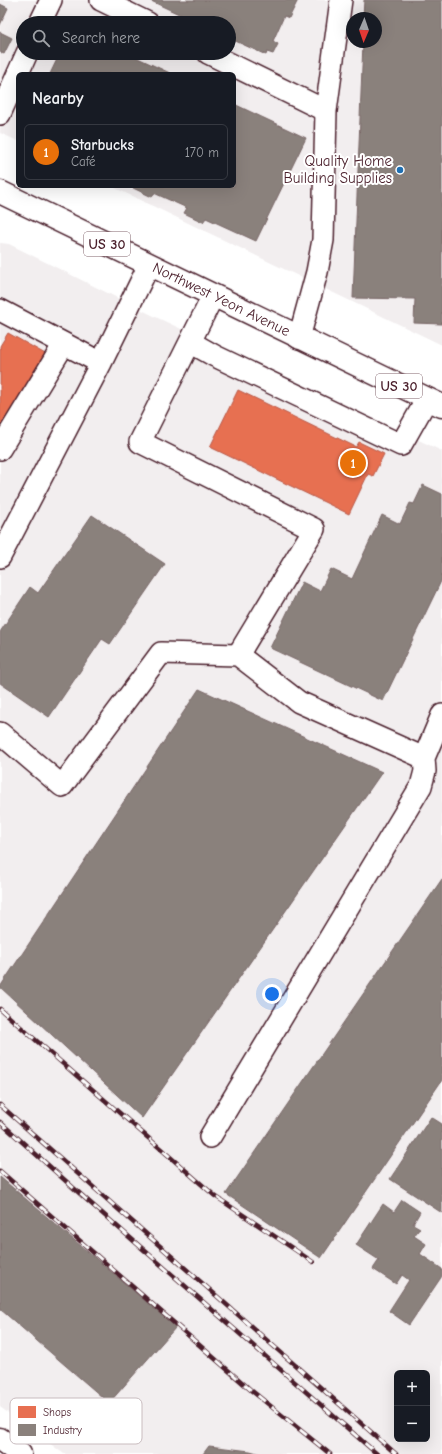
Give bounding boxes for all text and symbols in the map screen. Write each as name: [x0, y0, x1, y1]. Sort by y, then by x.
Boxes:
north arrow: [346, 12, 382, 48]
search box: [16, 16, 236, 60]
icon: search: [30, 27, 52, 49]
text: Search here: [62, 29, 140, 47]
text: Nearby: [32, 89, 83, 108]
text: Starbucks: [71, 136, 134, 154]
text: 1: [43, 145, 49, 160]
text: 170 m: [185, 145, 219, 160]
place label: Quality Home Building Supplies: [283, 152, 392, 187]
text: Café: [71, 154, 95, 169]
marker: Quality Home Building Supplies: [395, 165, 405, 175]
road number: US 30: [84, 232, 130, 256]
street label: Northwest Yeon Avenue: [150, 258, 293, 340]
road number: US 30: [376, 374, 422, 398]
pin: 1: [340, 448, 366, 478]
your location: [262, 984, 282, 1004]
map controls: [394, 1370, 430, 1442]
button: +: [394, 1370, 430, 1406]
legend: [10, 1398, 142, 1444]
text: Shops: [43, 1406, 72, 1419]
button: −: [394, 1406, 430, 1442]
text: Industry: [43, 1424, 82, 1437]

